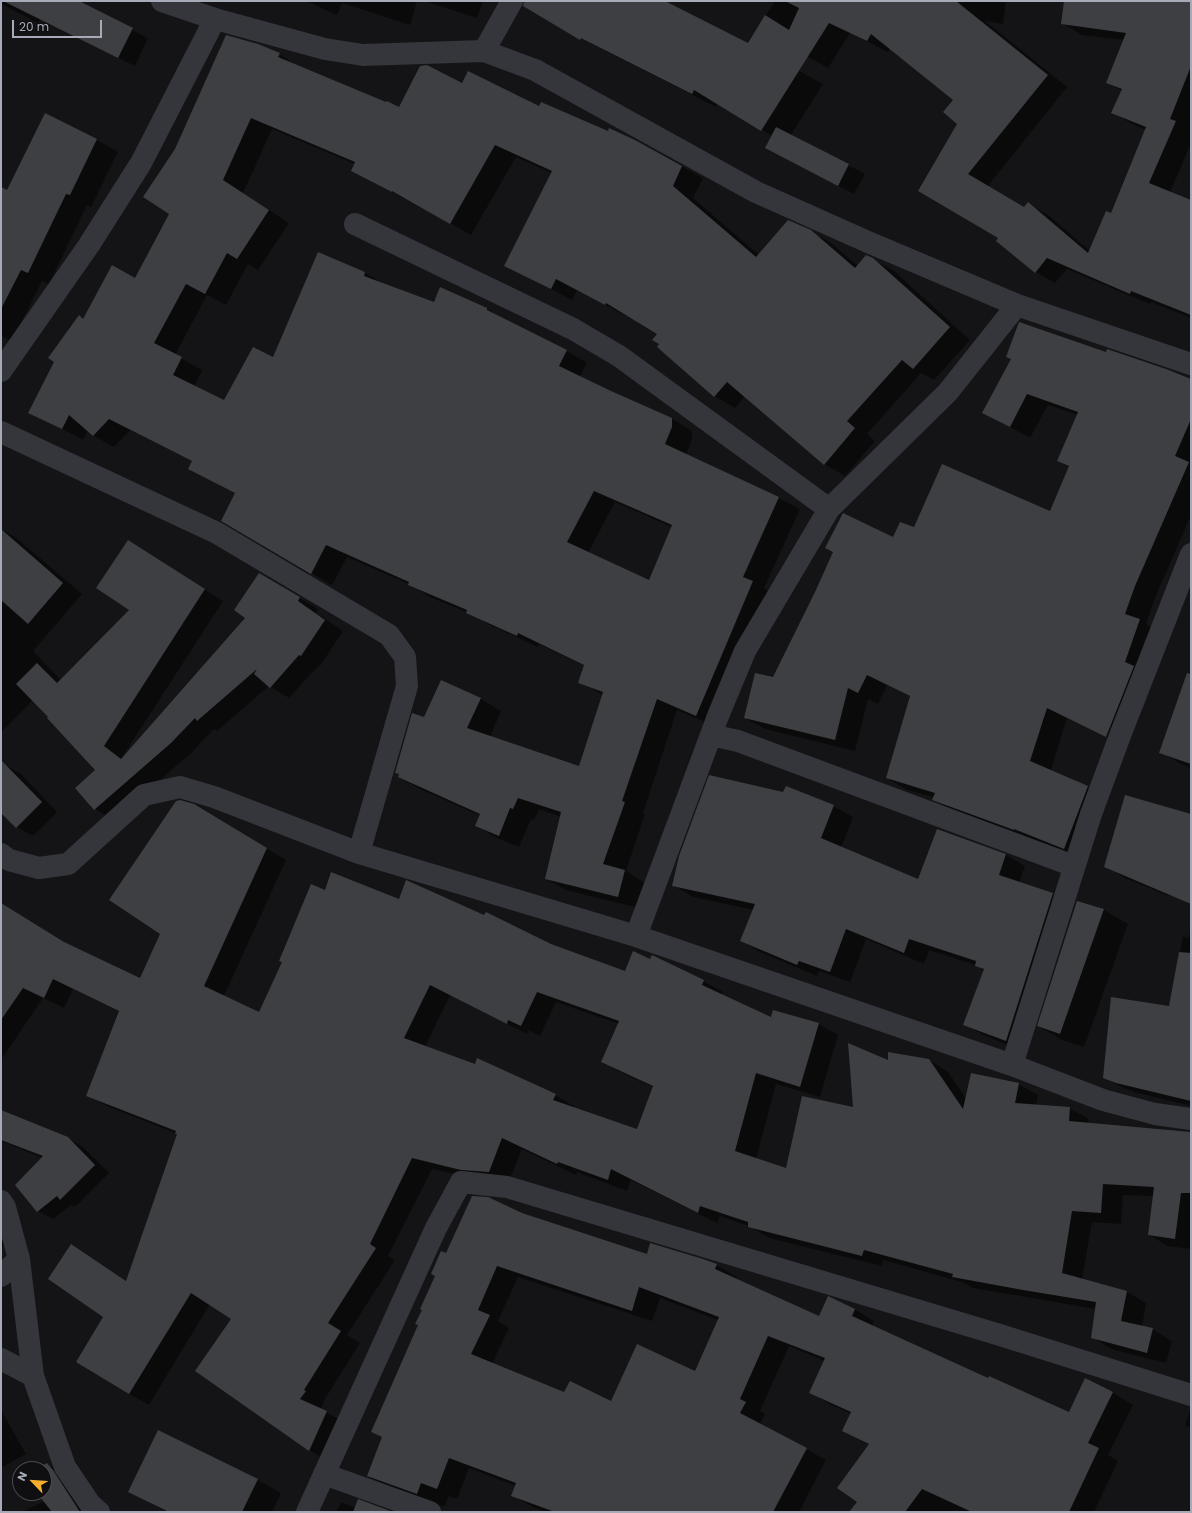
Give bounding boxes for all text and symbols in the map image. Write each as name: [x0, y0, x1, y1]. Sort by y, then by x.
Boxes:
scale bar: [14, 12, 104, 38]
text: 20 m: [19, 18, 49, 35]
north arrow: [12, 1461, 52, 1501]
text: N: [13, 1469, 31, 1483]

